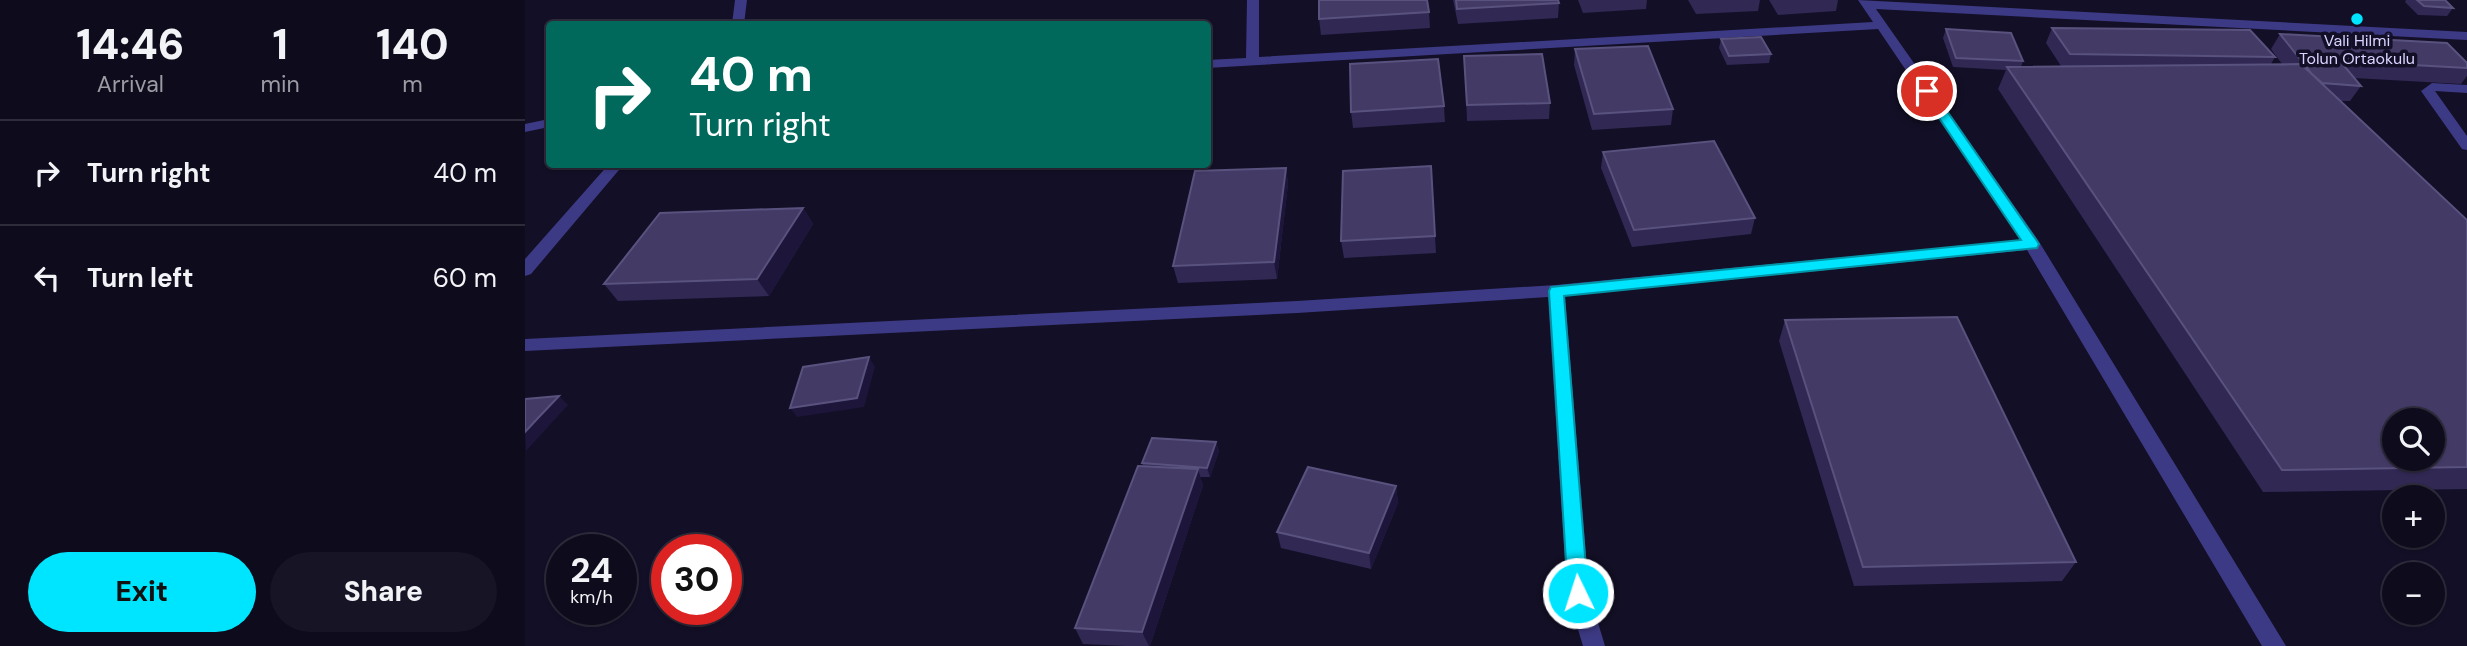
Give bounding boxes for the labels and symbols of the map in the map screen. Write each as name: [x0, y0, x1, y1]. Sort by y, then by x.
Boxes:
marker: Vali Hilmi Tolun Ortaokulu: [2349, 11, 2365, 27]
place label: Vali Hilmi Tolun Ortaokulu: [2299, 30, 2415, 69]
pin: [1897, 61, 1957, 121]
speed limit sign: 30: [651, 534, 742, 625]
position arrow: [1541, 556, 1615, 630]

